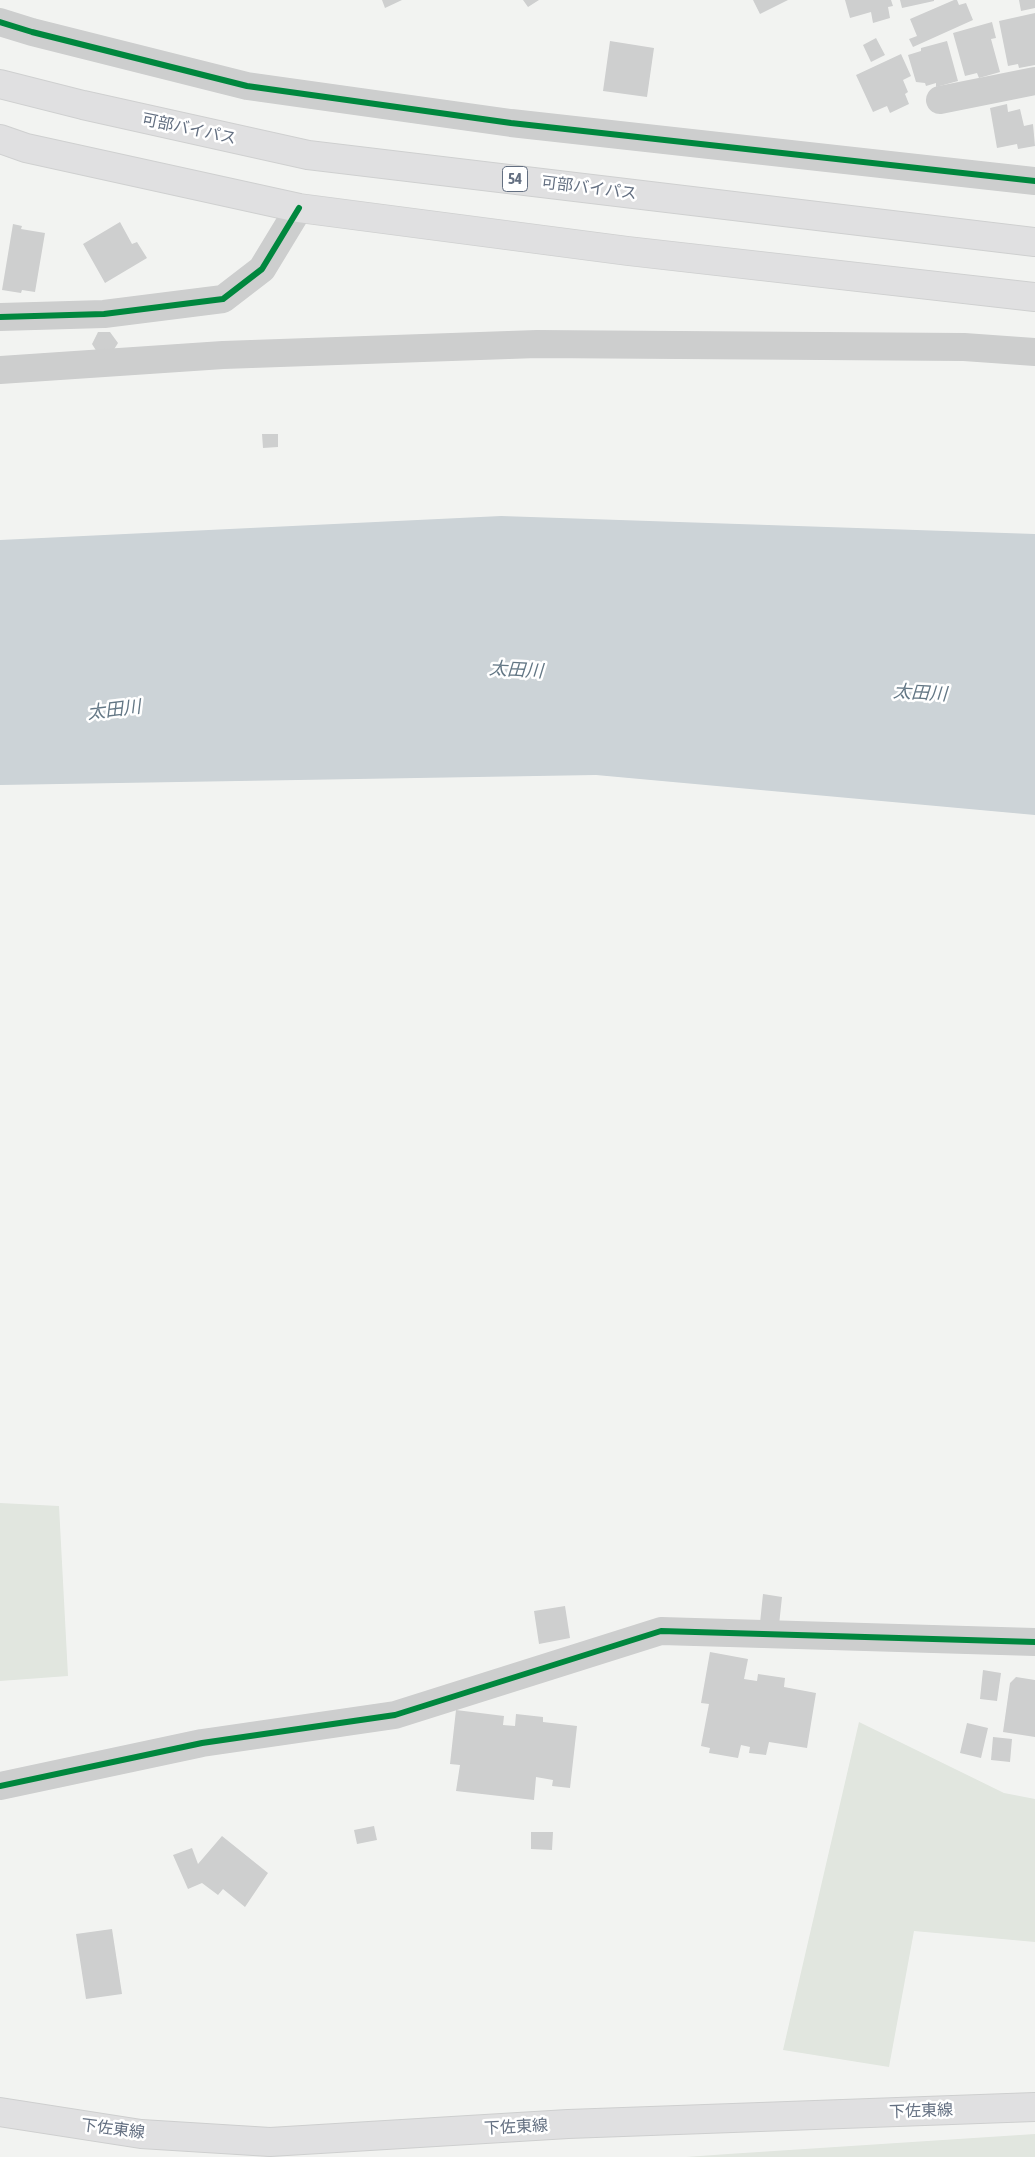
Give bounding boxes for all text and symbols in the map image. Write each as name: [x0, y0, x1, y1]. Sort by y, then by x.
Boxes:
street label: 可部バイパス: [140, 110, 238, 148]
road number: 54: [502, 166, 528, 192]
street label: 可部バイパス: [540, 173, 638, 203]
water label: 太田川: [488, 658, 544, 682]
water label: 太田川: [892, 681, 948, 705]
water label: 太田川: [86, 696, 142, 724]
street label: 下佐東線: [889, 2100, 953, 2122]
street label: 下佐東線: [80, 2116, 146, 2142]
street label: 下佐東線: [484, 2116, 548, 2138]

